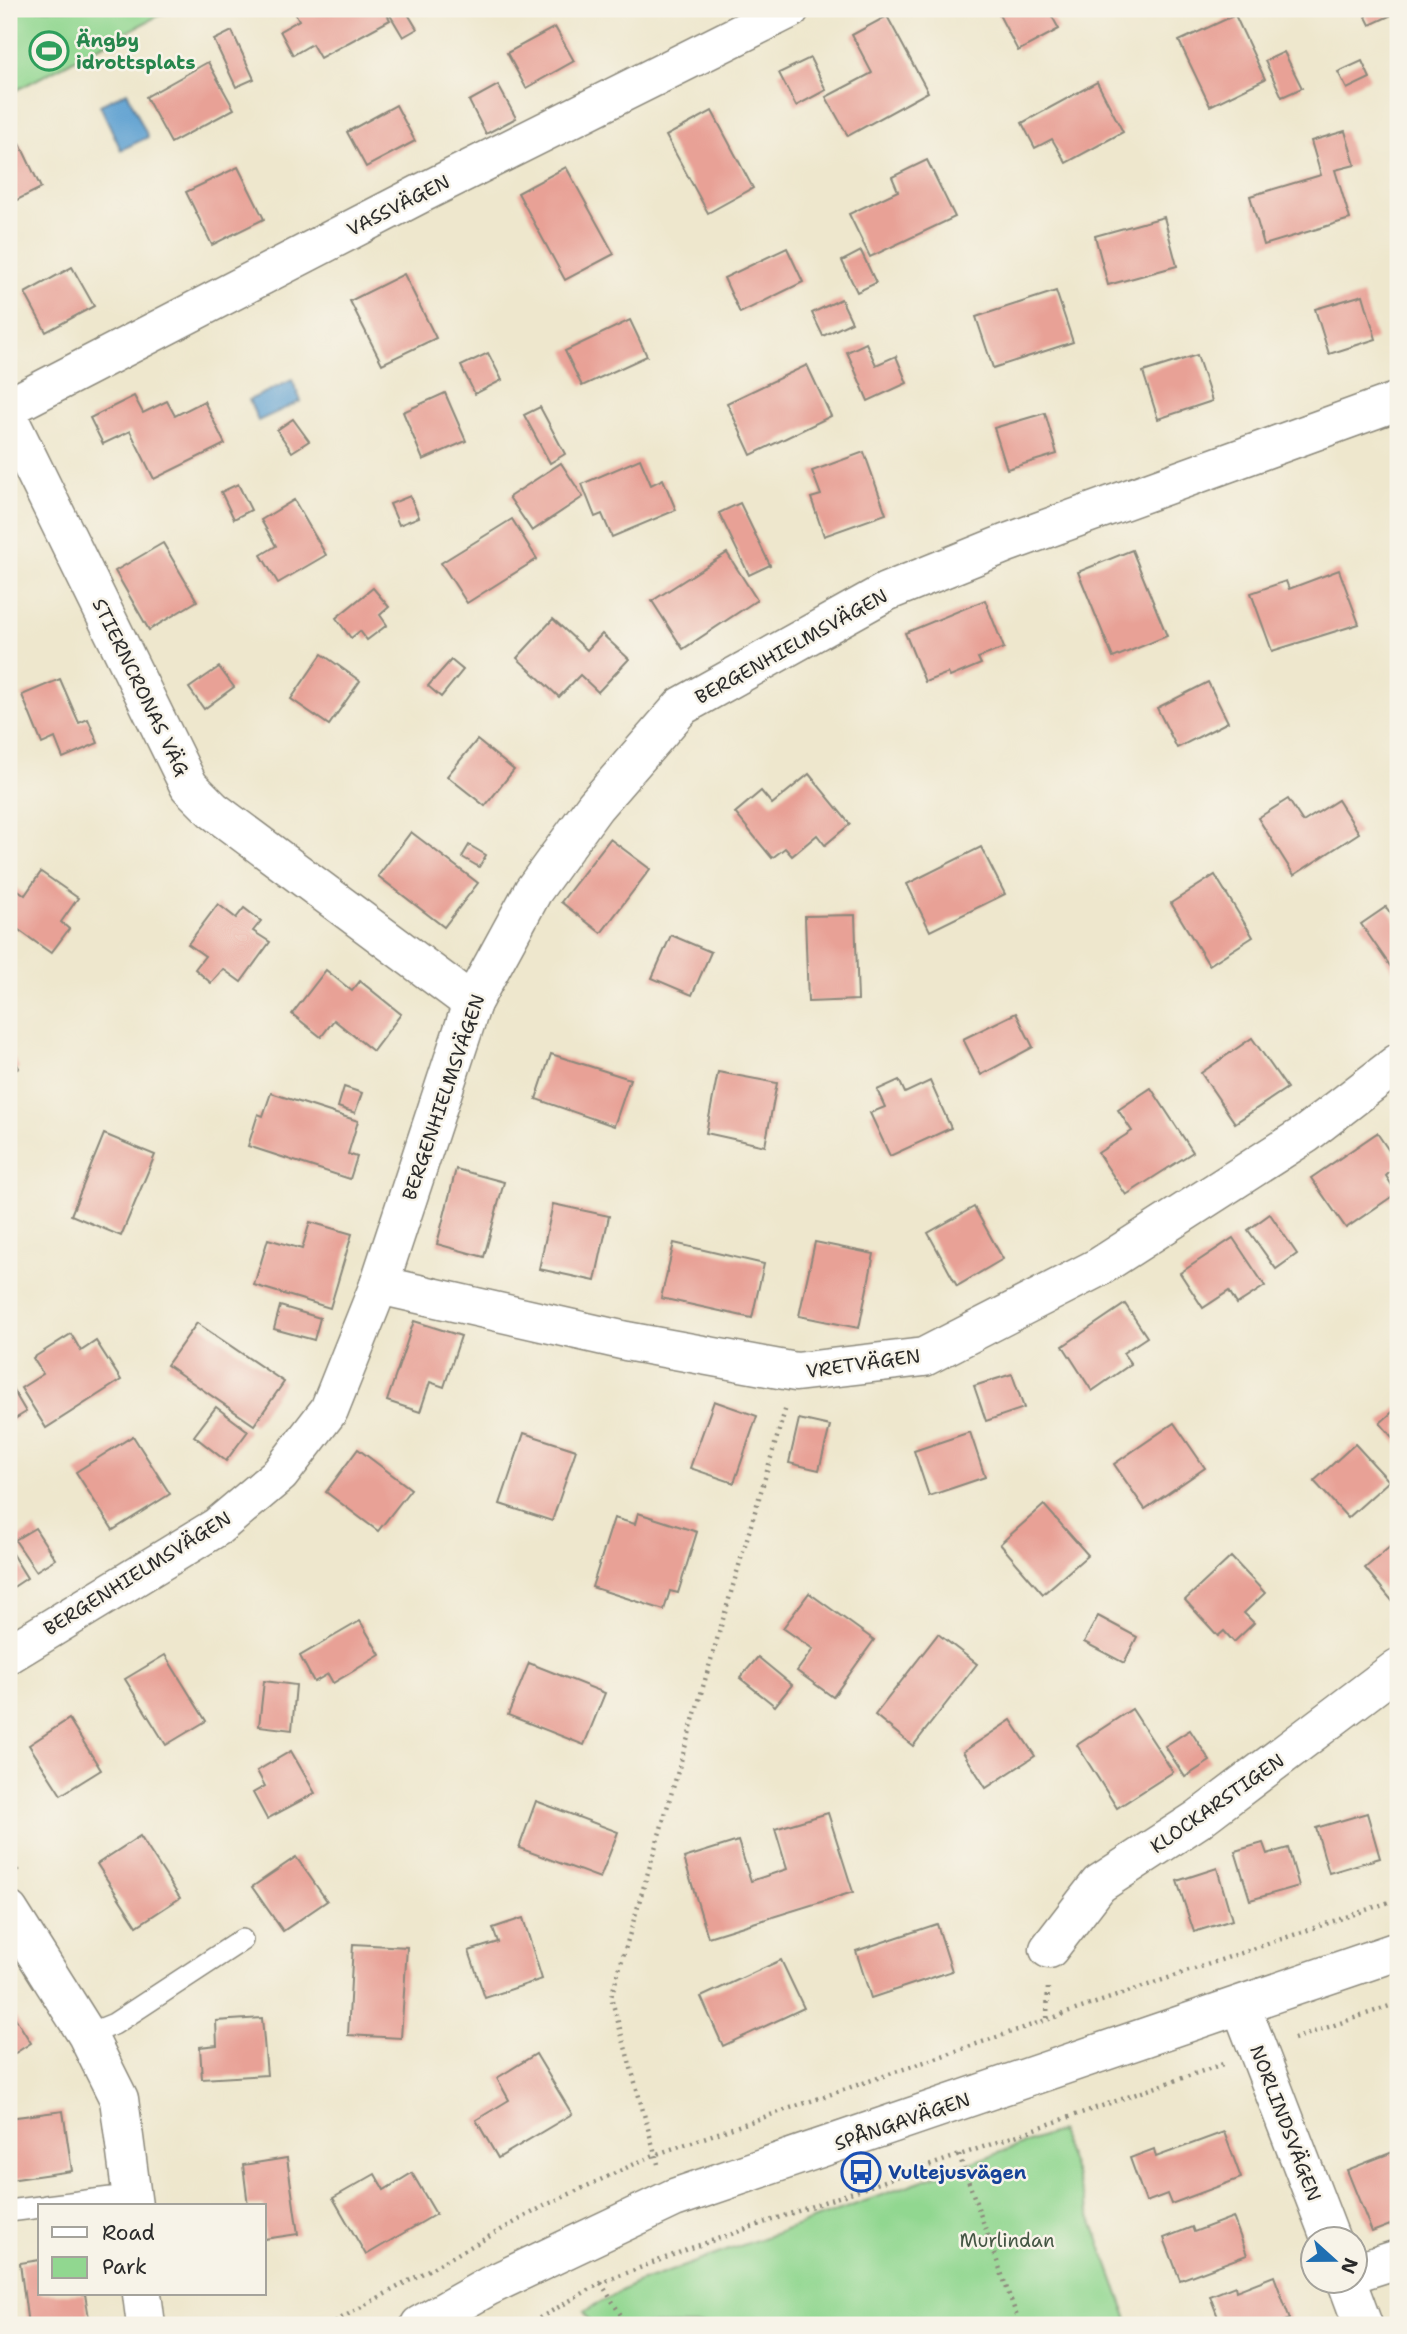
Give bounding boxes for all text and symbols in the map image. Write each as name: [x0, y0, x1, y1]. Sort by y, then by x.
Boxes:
place label: Ängby idrottsplats: [76, 28, 195, 75]
sports icon: Ängby idrottsplats: [28, 30, 70, 72]
street label: VASSVÄGEN: [343, 169, 454, 242]
street label: BERGENHIELMSVÄGEN: [691, 583, 892, 710]
street label: STIERNCRONAS VÄG: [87, 594, 195, 780]
street label: BERGENHIELMSVÄGEN: [396, 991, 491, 1203]
street label: VRETVÄGEN: [804, 1343, 922, 1384]
street label: BERGENHIELMSVÄGEN: [39, 1506, 236, 1641]
street label: KLOCKARSTIGEN: [1145, 1748, 1289, 1859]
street label: NORLINDSVÄGEN: [1244, 2042, 1327, 2205]
street label: SPÅNGAVÄGEN: [831, 2086, 973, 2156]
bus stop icon: Vultejusvägen: [840, 2151, 882, 2193]
place label: Vultejusvägen: [888, 2160, 1027, 2185]
legend: [38, 2204, 266, 2296]
text: Road: [102, 2219, 155, 2247]
north arrow: [1298, 2226, 1368, 2296]
park label: Murlindan: [959, 2228, 1055, 2253]
text: Park: [102, 2253, 147, 2281]
text: N: [1335, 2254, 1364, 2277]

